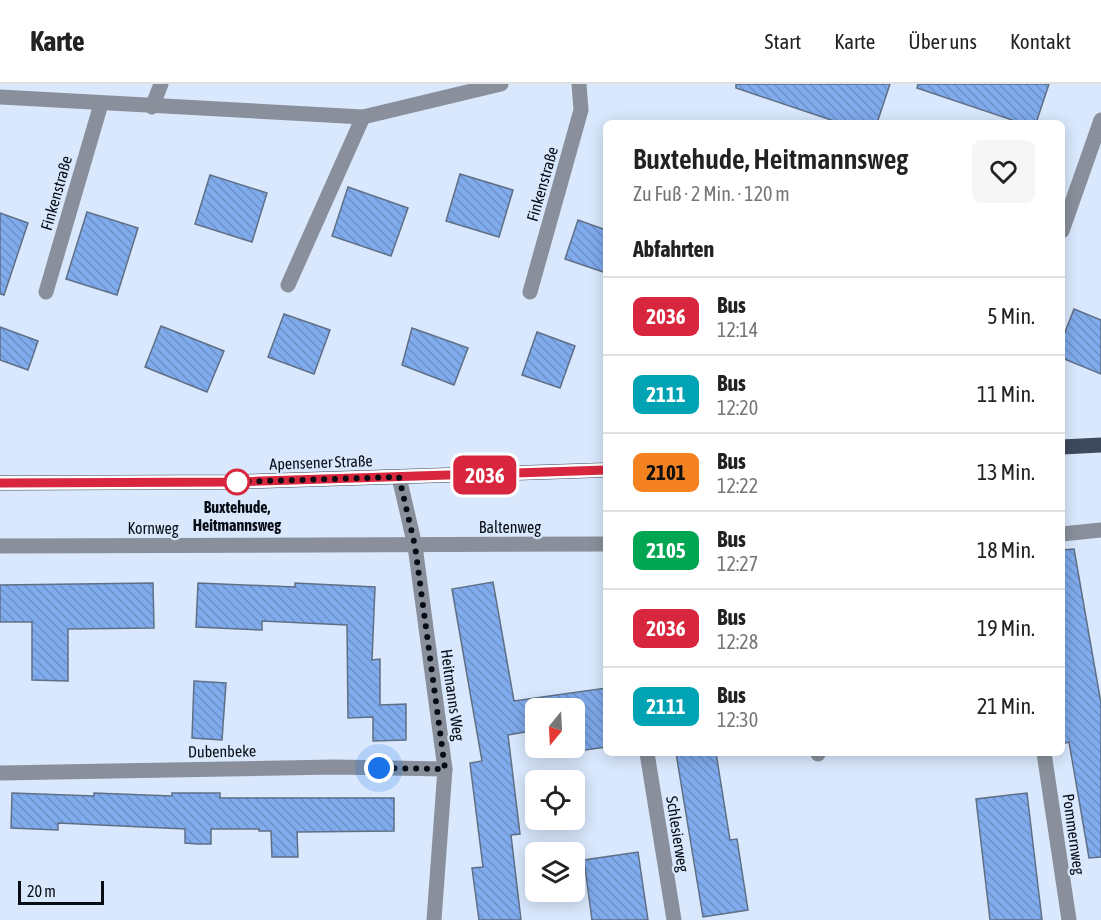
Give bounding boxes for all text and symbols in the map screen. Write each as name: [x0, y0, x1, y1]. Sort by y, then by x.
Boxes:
text: Karte: [30, 25, 85, 57]
text: Start: [765, 29, 801, 53]
text: Karte: [834, 29, 875, 53]
text: Über uns: [908, 29, 977, 53]
text: Kontakt: [1010, 29, 1071, 53]
button: heart: [972, 140, 1035, 203]
text: Buxtehude, Heitmannsweg: [633, 143, 908, 175]
street label: Finkenstraße: [523, 145, 561, 223]
street label: Finkenstraße: [37, 154, 75, 232]
text: Zu Fuß · 2 Min. · 120 m: [633, 182, 790, 205]
text: Abfahrten: [633, 236, 714, 262]
text: Bus: [717, 292, 746, 318]
text: 5 Min.: [987, 303, 1035, 329]
text: 2036: [646, 304, 686, 328]
text: 12:14: [717, 318, 758, 341]
text: Bus: [717, 370, 746, 396]
text: 11 Min.: [977, 381, 1035, 407]
text: 2111: [646, 382, 686, 406]
text: 12:20: [717, 396, 758, 419]
text: Bus: [717, 448, 746, 474]
street label: Apensener Straße: [269, 451, 373, 474]
line badge: 2036: [443, 456, 527, 494]
text: 13 Min.: [977, 459, 1035, 485]
text: 2101: [646, 460, 686, 484]
text: 2036: [465, 463, 505, 487]
marker: Buxtehude, Heitmannsweg: [224, 469, 250, 495]
text: 12:22: [717, 474, 758, 497]
place label: Buxtehude, Heitmannsweg: [193, 498, 281, 534]
street label: Baltenweg: [479, 518, 541, 537]
street label: Kornweg: [127, 519, 179, 538]
text: Bus: [717, 526, 746, 552]
text: 18 Min.: [977, 537, 1035, 563]
text: 2105: [646, 538, 686, 562]
text: 12:27: [717, 552, 758, 575]
text: Bus: [717, 604, 746, 630]
text: 19 Min.: [977, 615, 1035, 641]
text: 2036: [646, 616, 686, 640]
text: 12:28: [717, 630, 758, 653]
street label: Heitmanns Weg: [437, 648, 468, 742]
text: Bus: [717, 682, 746, 708]
text: 21 Min.: [977, 693, 1035, 719]
text: 2111: [646, 694, 686, 718]
north arrow: [525, 698, 585, 758]
map controls: [525, 698, 585, 902]
text: 12:30: [717, 708, 758, 731]
street label: Dubenbeke: [188, 741, 256, 761]
your location: [364, 753, 394, 783]
button: locate: [525, 770, 585, 830]
street label: Pommernweg: [1058, 792, 1089, 876]
street label: Schlesierweg: [662, 795, 693, 874]
button: layers: [525, 842, 585, 902]
scale bar: [18, 878, 104, 906]
text: 20 m: [27, 882, 56, 900]

